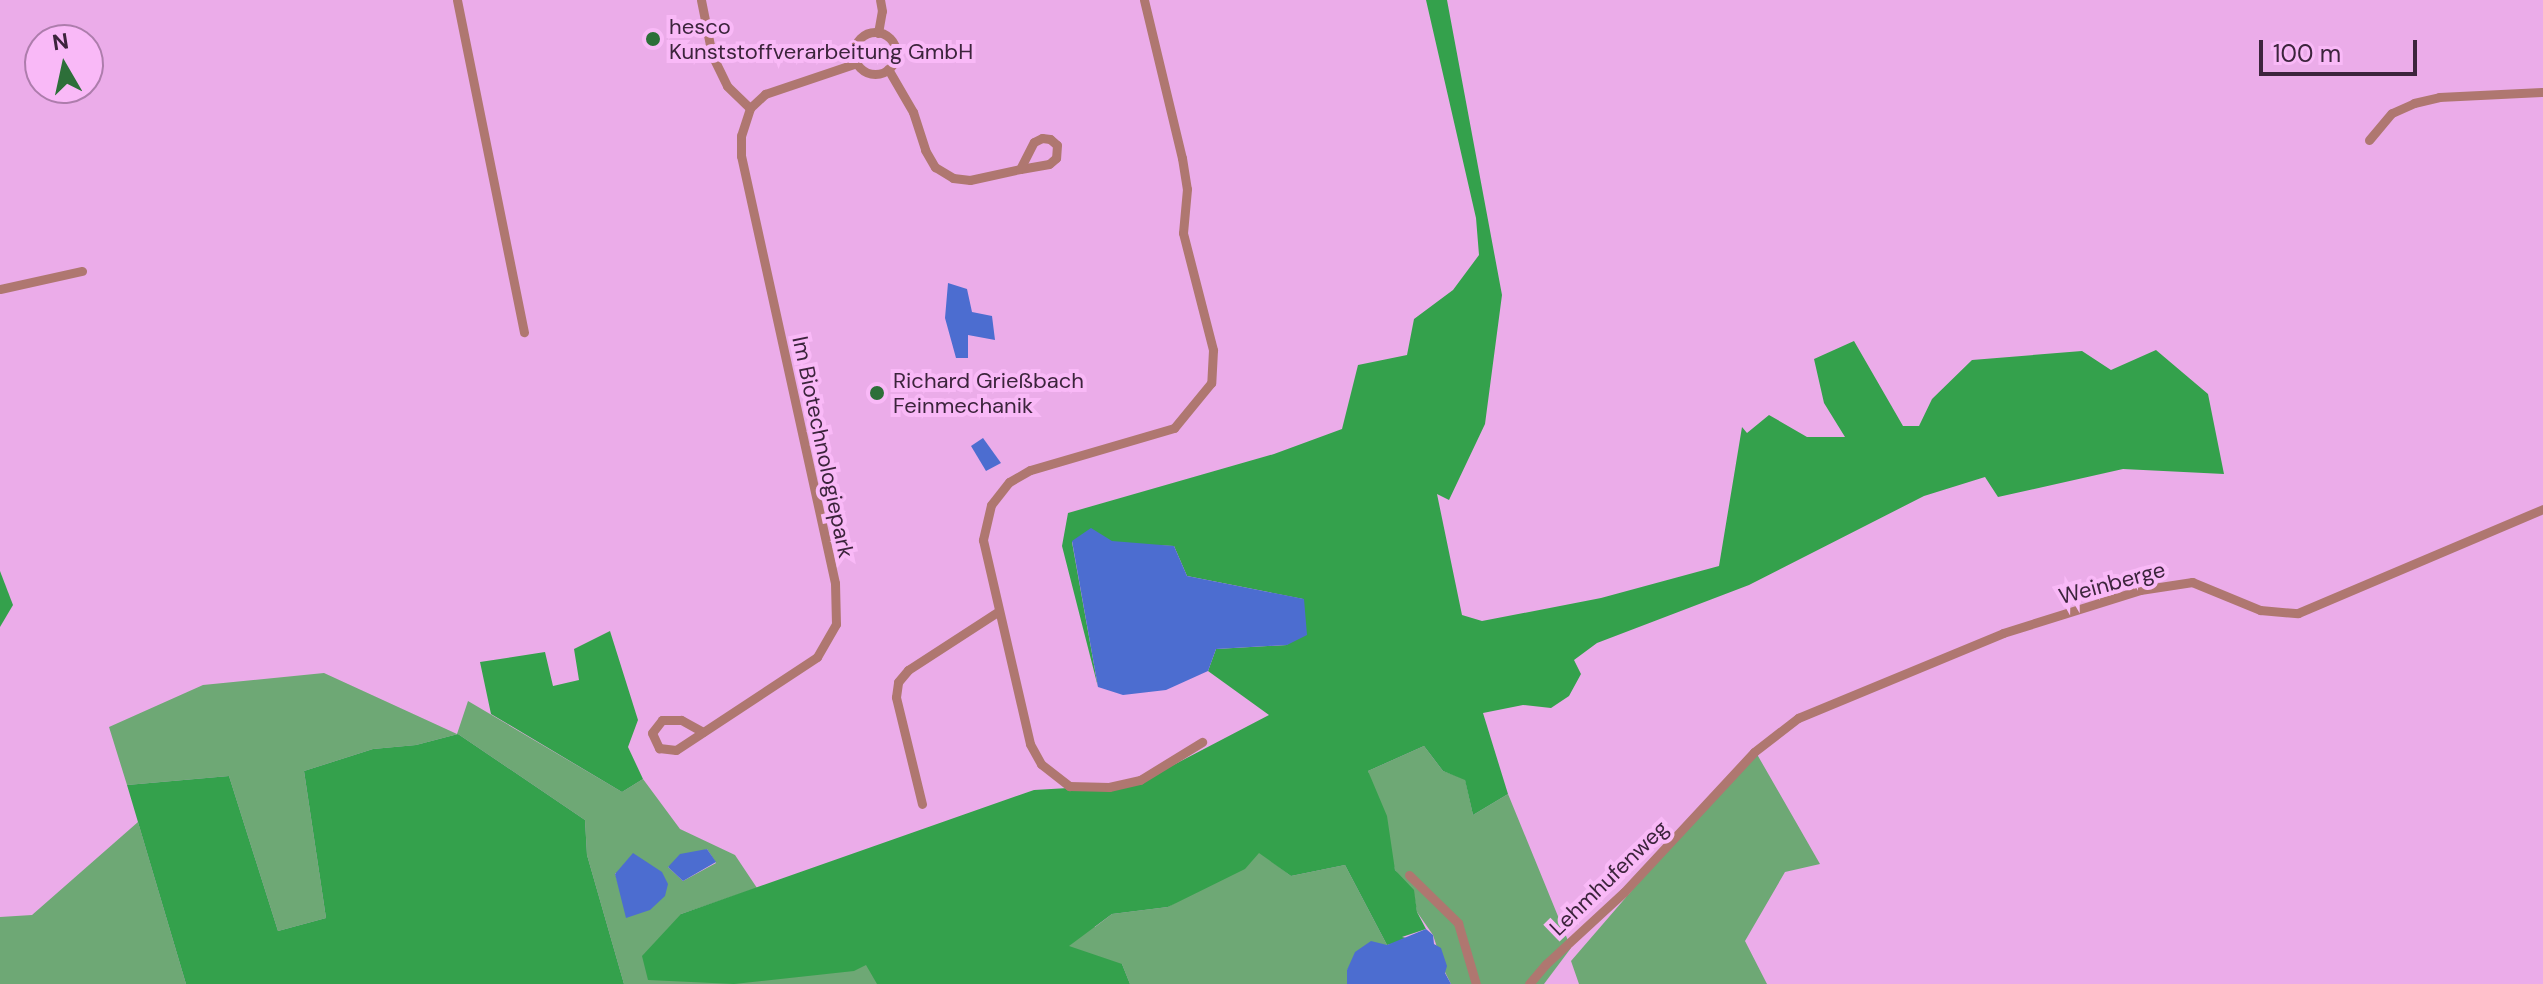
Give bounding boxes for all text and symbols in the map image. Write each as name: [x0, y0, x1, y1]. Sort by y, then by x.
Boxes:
place label: hesco Kunststoffverarbeitung GmbH: [669, 13, 973, 64]
north arrow: [24, 24, 104, 104]
scale bar: [2263, 24, 2421, 74]
text: N: [50, 26, 71, 57]
marker: hesco Kunststoffverarbeitung GmbH: [644, 30, 662, 48]
text: 100 m: [2273, 38, 2341, 69]
street label: Im Biotechnologiepark: [787, 334, 859, 560]
place label: Richard Grießbach Feinmechanik: [893, 367, 1084, 418]
marker: Richard Grießbach Feinmechanik: [868, 384, 886, 402]
street label: Weinberge: [2056, 556, 2168, 610]
street label: Lehmhufenweg: [1544, 815, 1674, 941]

